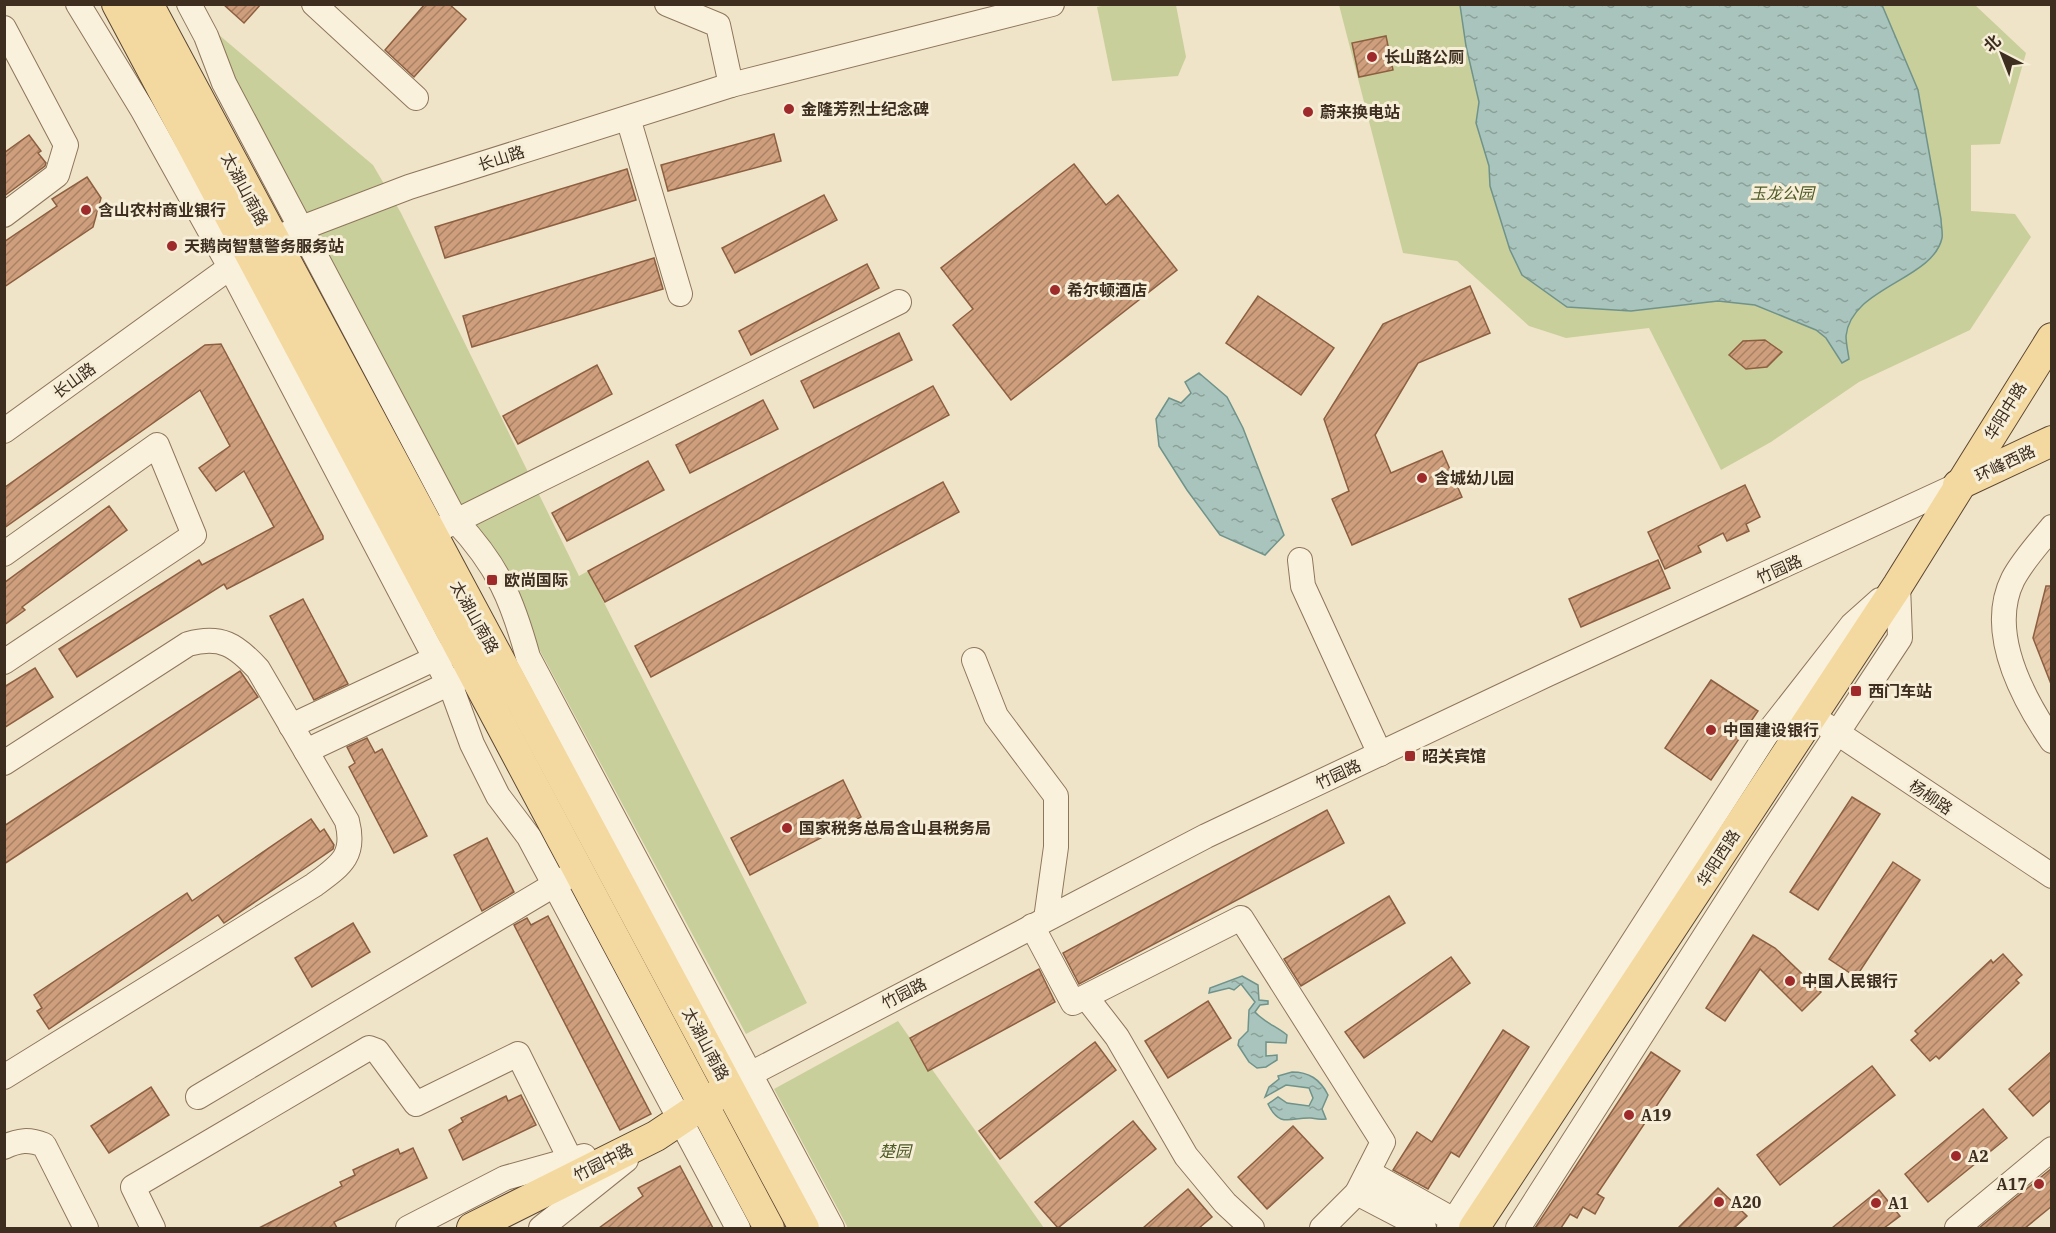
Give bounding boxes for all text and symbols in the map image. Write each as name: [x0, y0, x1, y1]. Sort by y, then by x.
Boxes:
north arrow: [1972, 24, 2032, 84]
text: 北: [1979, 30, 2005, 56]
place label: 长山路公厕: [1384, 47, 1464, 67]
marker: 长山路公厕: [1365, 50, 1379, 64]
place label: 金隆芳烈士纪念碑: [801, 99, 929, 119]
marker: 金隆芳烈士纪念碑: [782, 102, 796, 116]
place label: 蔚来换电站: [1320, 102, 1400, 122]
marker: 蔚来换电站: [1301, 105, 1315, 119]
street label: 长山路: [475, 141, 527, 175]
street label: 太湖山南路: [217, 149, 273, 229]
park label: 玉龙公园: [1750, 183, 1816, 203]
place label: 含山农村商业银行: [98, 200, 226, 220]
marker: 含山农村商业银行: [79, 203, 93, 217]
place label: 天鹅岗智慧警务服务站: [184, 236, 344, 256]
marker: 天鹅岗智慧警务服务站: [165, 239, 179, 253]
place label: 希尔顿酒店: [1067, 280, 1147, 300]
marker: 希尔顿酒店: [1048, 283, 1062, 297]
street label: 长山路: [49, 358, 99, 402]
street label: 华阳中路: [1980, 379, 2030, 443]
street label: 环峰西路: [1972, 440, 2038, 486]
place label: 含城幼儿园: [1434, 468, 1514, 488]
marker: 含城幼儿园: [1415, 471, 1429, 485]
street label: 竹园路: [1753, 550, 1805, 588]
place label: 欧尚国际: [504, 570, 568, 590]
marker: 欧尚国际: [485, 573, 499, 587]
street label: 太湖山南路: [447, 577, 503, 657]
place label: 西门车站: [1868, 681, 1932, 701]
marker: 西门车站: [1849, 684, 1863, 698]
place label: 中国建设银行: [1723, 720, 1819, 740]
marker: 中国建设银行: [1704, 723, 1718, 737]
place label: 昭关宾馆: [1422, 746, 1486, 766]
marker: 昭关宾馆: [1403, 749, 1417, 763]
street label: 竹园路: [1312, 755, 1364, 793]
street label: 杨柳路: [1906, 775, 1956, 819]
place label: 国家税务总局含山县税务局: [799, 818, 991, 838]
marker: 国家税务总局含山县税务局: [780, 821, 794, 835]
street label: 华阳西路: [1692, 826, 1744, 890]
place label: 中国人民银行: [1802, 971, 1898, 991]
street label: 竹园路: [878, 973, 930, 1013]
marker: 中国人民银行: [1783, 974, 1797, 988]
street label: 太湖山南路: [678, 1004, 734, 1084]
place label: A19: [1641, 1105, 1671, 1125]
marker: A19: [1622, 1108, 1636, 1122]
street label: 竹园中路: [570, 1139, 636, 1185]
park label: 楚园: [879, 1141, 913, 1161]
place label: A2: [1968, 1146, 1989, 1166]
marker: A2: [1949, 1149, 1963, 1163]
place label: A17: [1997, 1174, 2027, 1194]
marker: A17: [2032, 1177, 2046, 1191]
place label: A20: [1731, 1192, 1762, 1212]
place label: A1: [1888, 1193, 1909, 1213]
marker: A20: [1712, 1195, 1726, 1209]
marker: A1: [1869, 1196, 1883, 1210]

